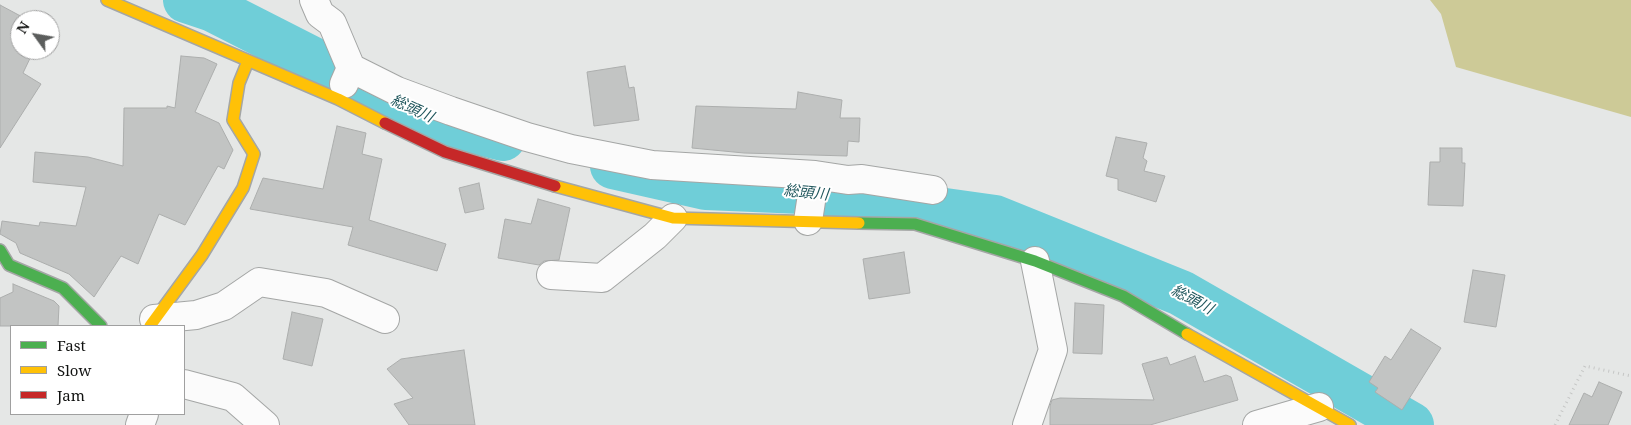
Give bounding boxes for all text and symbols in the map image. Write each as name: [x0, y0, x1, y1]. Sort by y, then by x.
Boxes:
north arrow: [10, 10, 60, 60]
text: N: [12, 18, 34, 37]
water label: 総頭川: [388, 91, 436, 127]
water label: 総頭川: [783, 182, 829, 204]
water label: 総頭川: [1168, 281, 1216, 319]
legend: [10, 325, 185, 415]
text: Fast: [57, 335, 86, 355]
text: Slow: [57, 360, 91, 380]
text: Jam: [57, 385, 85, 405]

